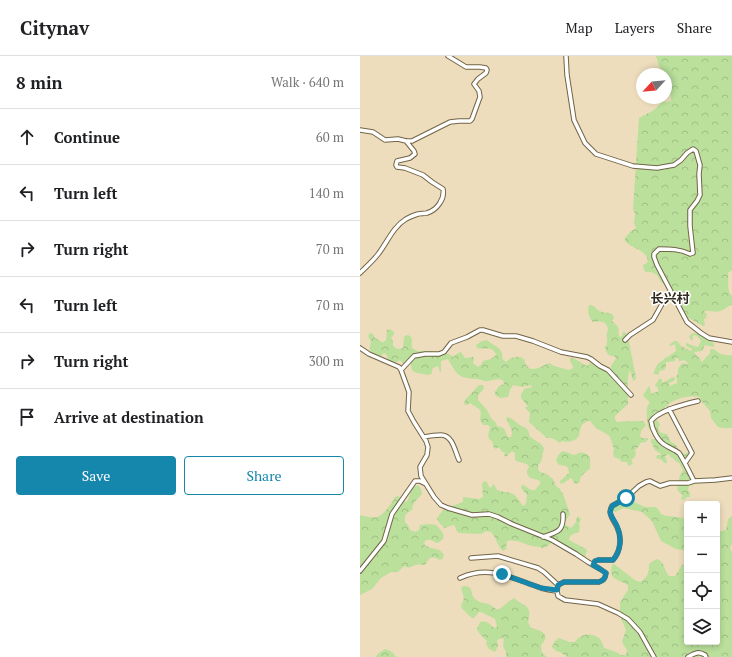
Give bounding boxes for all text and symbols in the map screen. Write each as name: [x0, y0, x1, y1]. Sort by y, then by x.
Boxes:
text: Citynav: [20, 15, 89, 40]
text: Map: [566, 18, 593, 37]
text: Layers: [615, 18, 655, 37]
text: Share: [677, 18, 712, 37]
north arrow: [636, 68, 672, 104]
text: 8 min: [16, 71, 63, 94]
text: Walk · 640 m: [271, 73, 344, 91]
icon: ahead: [16, 126, 38, 148]
text: Continue: [54, 127, 120, 147]
text: 60 m: [316, 128, 344, 146]
icon: left: [16, 182, 38, 204]
text: Turn left: [54, 183, 118, 203]
text: 140 m: [309, 184, 344, 202]
icon: right: [16, 238, 38, 260]
text: Turn right: [54, 239, 129, 259]
text: 70 m: [316, 240, 344, 258]
district label: 长兴村: [650, 289, 690, 307]
icon: left: [16, 294, 38, 316]
text: Turn left: [54, 295, 118, 315]
text: 70 m: [316, 296, 344, 314]
icon: right: [16, 350, 38, 372]
text: Turn right: [54, 351, 129, 371]
text: 300 m: [309, 352, 344, 370]
icon: arrive: [16, 406, 38, 428]
text: Arrive at destination: [54, 407, 204, 427]
button: Save: [16, 456, 176, 495]
button: Share: [184, 456, 344, 495]
route start: [617, 489, 635, 507]
map controls: [684, 501, 720, 645]
button: +: [684, 501, 720, 537]
button: −: [684, 537, 720, 573]
route end: [493, 565, 511, 583]
button: locate: [684, 573, 720, 609]
button: layers: [684, 609, 720, 645]

